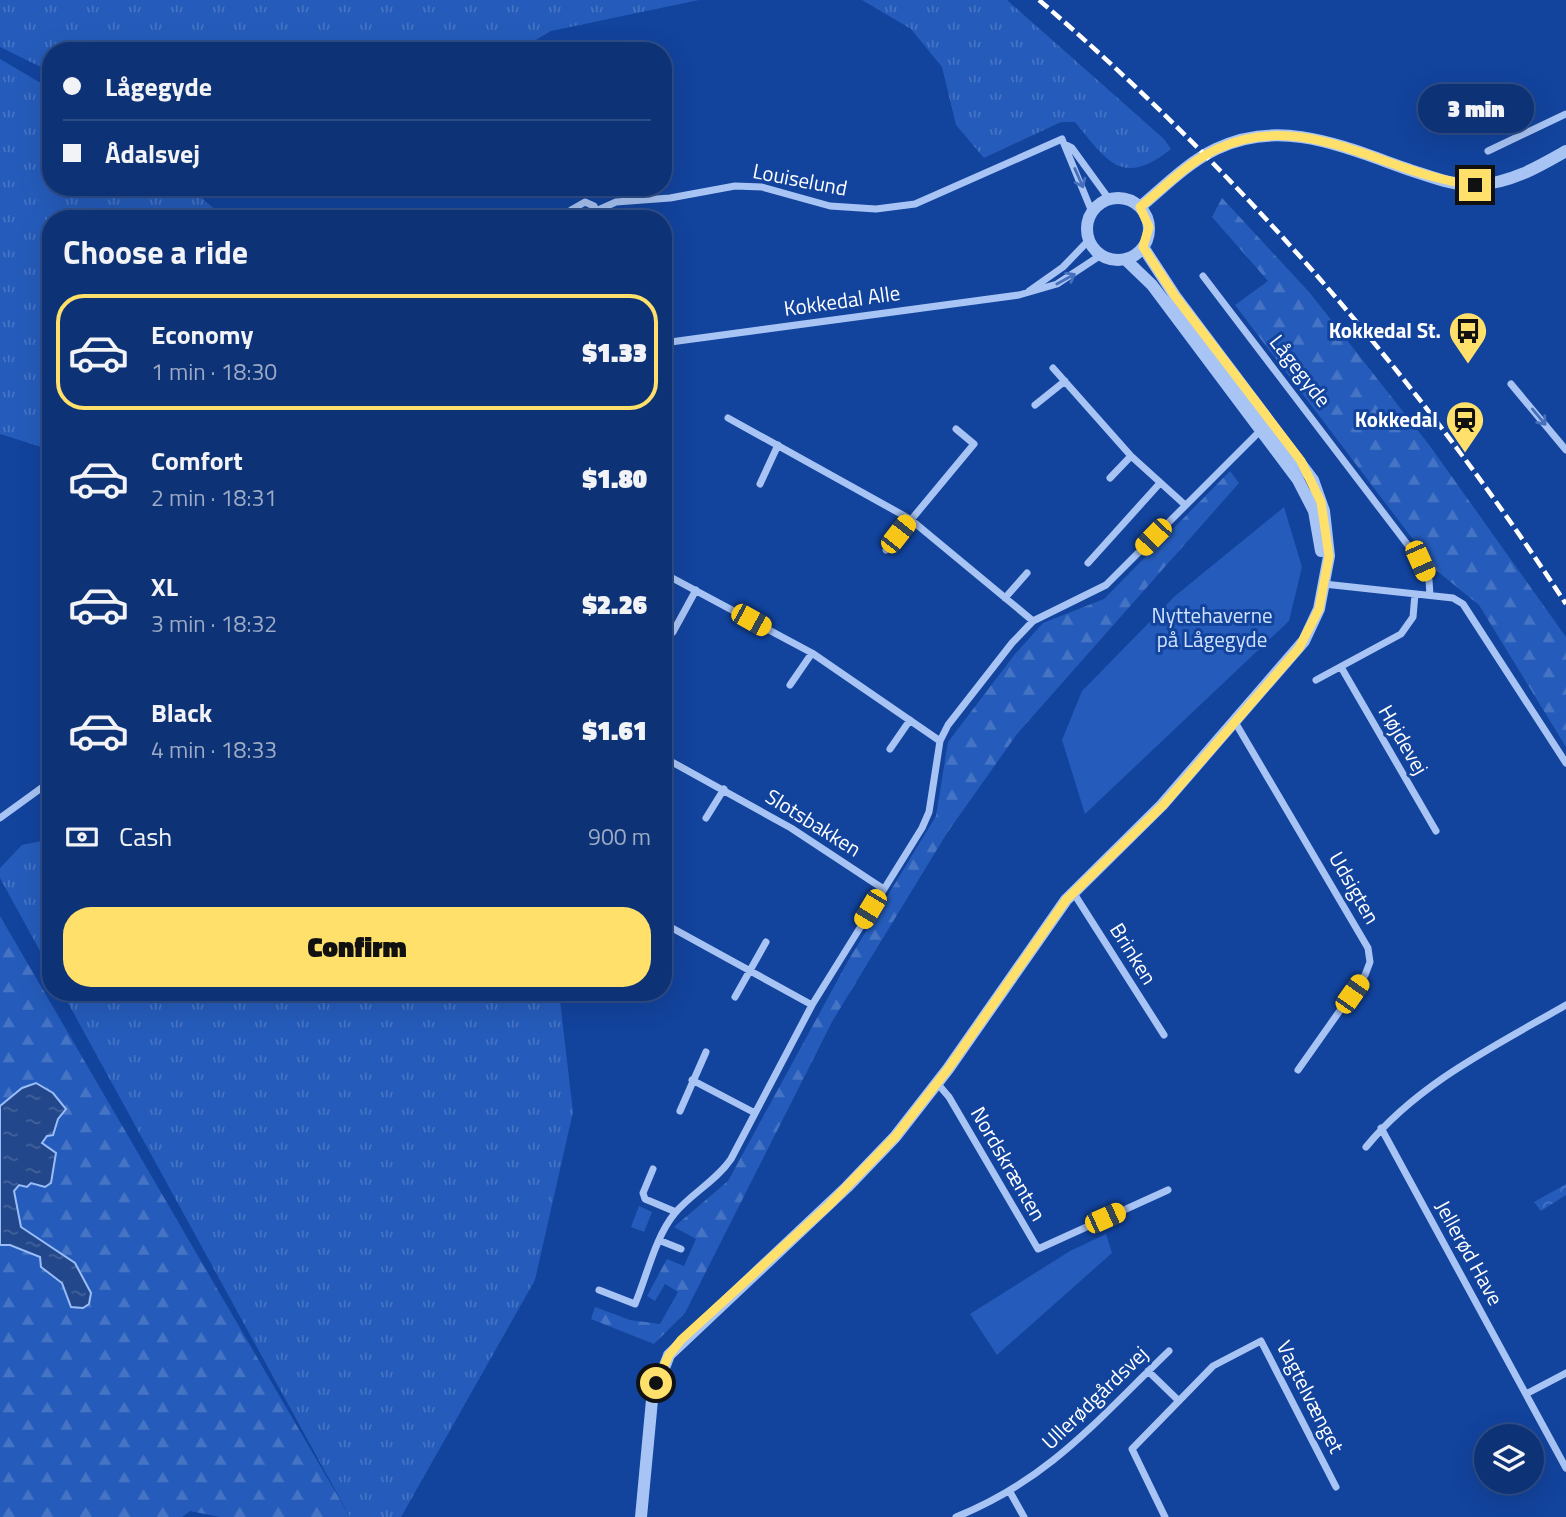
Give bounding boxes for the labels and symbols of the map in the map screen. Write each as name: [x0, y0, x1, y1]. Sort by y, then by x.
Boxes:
callout: 3 min: [1417, 83, 1533, 132]
street label: Louiselund: [750, 154, 850, 204]
one-way arrow: [1073, 167, 1086, 188]
route end: [1459, 169, 1491, 201]
one-way arrow: [1055, 272, 1075, 286]
street label: Kokkedal Alle: [782, 276, 902, 324]
bus stop icon: Kokkedal St.: [1447, 310, 1489, 365]
place label: Kokkedal St.: [1329, 314, 1441, 346]
street label: Lågegyde: [1262, 327, 1339, 414]
station icon: Kokkedal: [1444, 399, 1486, 454]
place label: Kokkedal: [1355, 403, 1438, 435]
one-way arrow: [1531, 408, 1546, 426]
car: [877, 511, 920, 557]
car: [1131, 515, 1176, 559]
car: [1402, 538, 1439, 584]
park label: Nyttehaverne på Lågegyde: [1151, 599, 1273, 655]
car: [728, 601, 775, 639]
street label: Højdevej: [1371, 698, 1437, 781]
street label: Slotsbakken: [759, 780, 868, 864]
street label: Udsigten: [1321, 845, 1388, 930]
car: [851, 886, 890, 932]
street label: Brinken: [1102, 916, 1165, 991]
car: [1332, 971, 1373, 1017]
street label: Nordskrænten: [963, 1100, 1055, 1227]
street label: Jellerød Have: [1428, 1194, 1512, 1311]
car: [1082, 1200, 1129, 1236]
street label: Vagtelvænget: [1269, 1335, 1353, 1459]
street label: Ullerødgårdsvej: [1034, 1338, 1155, 1456]
route start: [640, 1367, 672, 1399]

